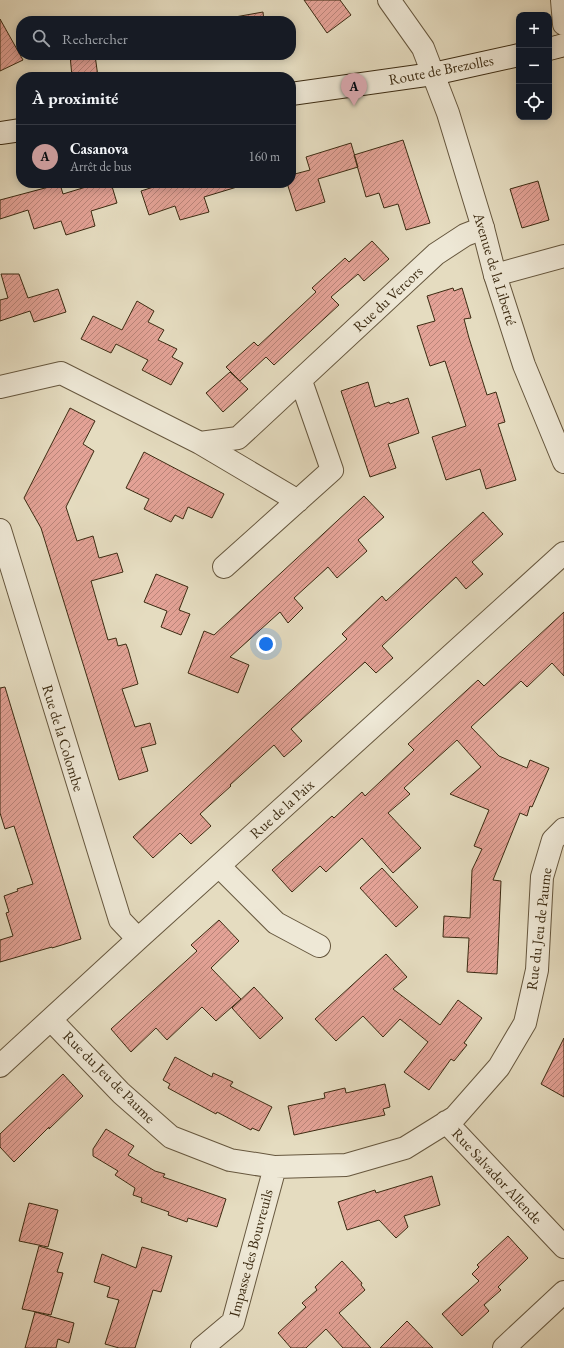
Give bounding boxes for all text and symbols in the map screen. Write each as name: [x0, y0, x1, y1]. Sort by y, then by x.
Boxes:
map controls: [516, 12, 552, 120]
button: +: [516, 12, 552, 48]
search box: [16, 16, 296, 60]
icon: search: [30, 27, 52, 49]
text: Rechercher: [62, 29, 128, 48]
button: −: [516, 48, 552, 84]
street label: Route de Brezolles: [387, 50, 495, 89]
pin: A: [341, 73, 367, 106]
button: locate: [516, 84, 552, 120]
text: À proximité: [32, 87, 118, 109]
text: Casanova: [70, 139, 128, 158]
text: A: [40, 148, 50, 165]
text: 160 m: [249, 148, 280, 165]
text: Arrêt de bus: [70, 158, 131, 175]
street label: Avenue de la Liberté: [469, 209, 522, 328]
street label: Rue du Vercors: [349, 261, 427, 336]
your location: [256, 634, 276, 654]
street label: Rue de la Colombe: [38, 682, 89, 794]
street label: Rue de la Paix: [246, 774, 318, 842]
street label: Rue du Jeu de Paume: [522, 867, 555, 991]
street label: Rue du Jeu de Paume: [59, 1026, 160, 1127]
street label: Rue Salvador Allende: [448, 1124, 547, 1228]
street label: Impasse des Bouvreuils: [224, 1187, 277, 1319]

